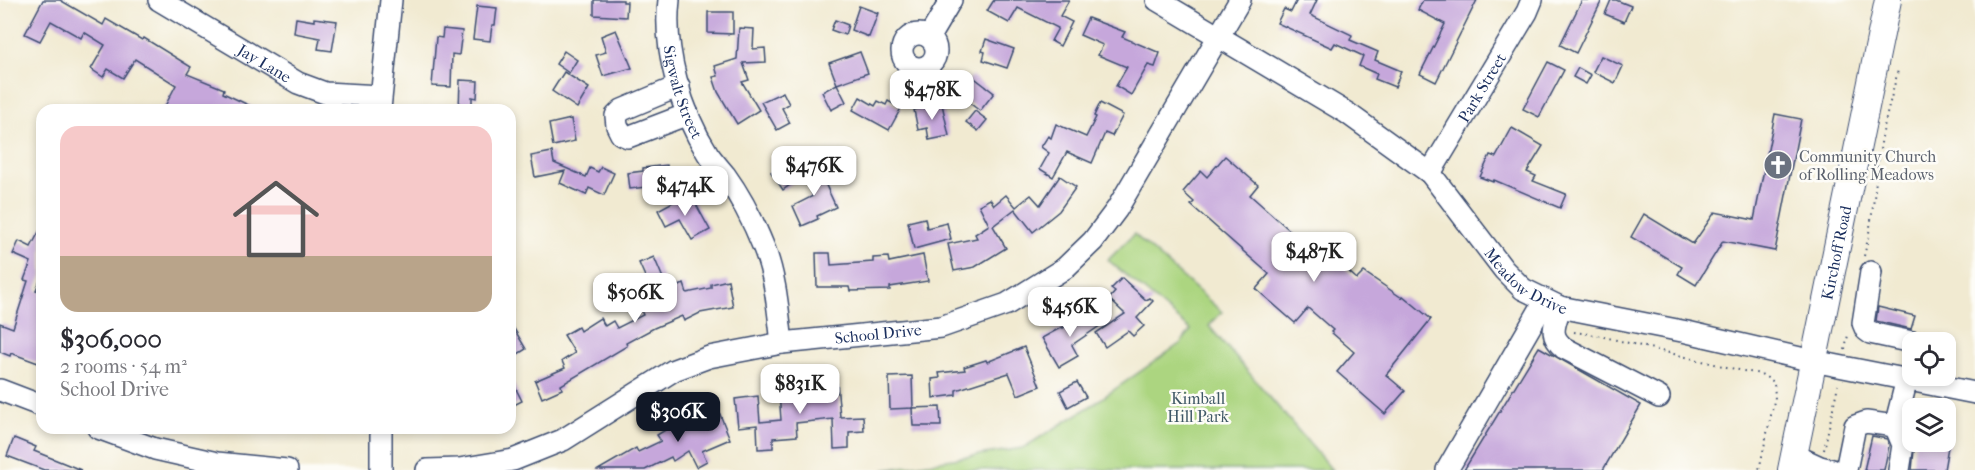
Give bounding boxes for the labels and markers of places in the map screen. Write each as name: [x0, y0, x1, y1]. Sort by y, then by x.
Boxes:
pin: $478K: [890, 70, 974, 121]
pin: $476K: [772, 146, 856, 197]
place label: Community Church of Rolling Meadows: [1799, 147, 1936, 184]
church icon: Community Church of Rolling Meadows: [1762, 149, 1794, 181]
pin: $474K: [643, 166, 727, 217]
pin: $487K: [1272, 232, 1356, 283]
pin: $506K: [593, 273, 677, 324]
pin: $456K: [1028, 287, 1112, 338]
pin: $831K: [758, 364, 842, 415]
pin: $306K: [636, 392, 720, 443]

